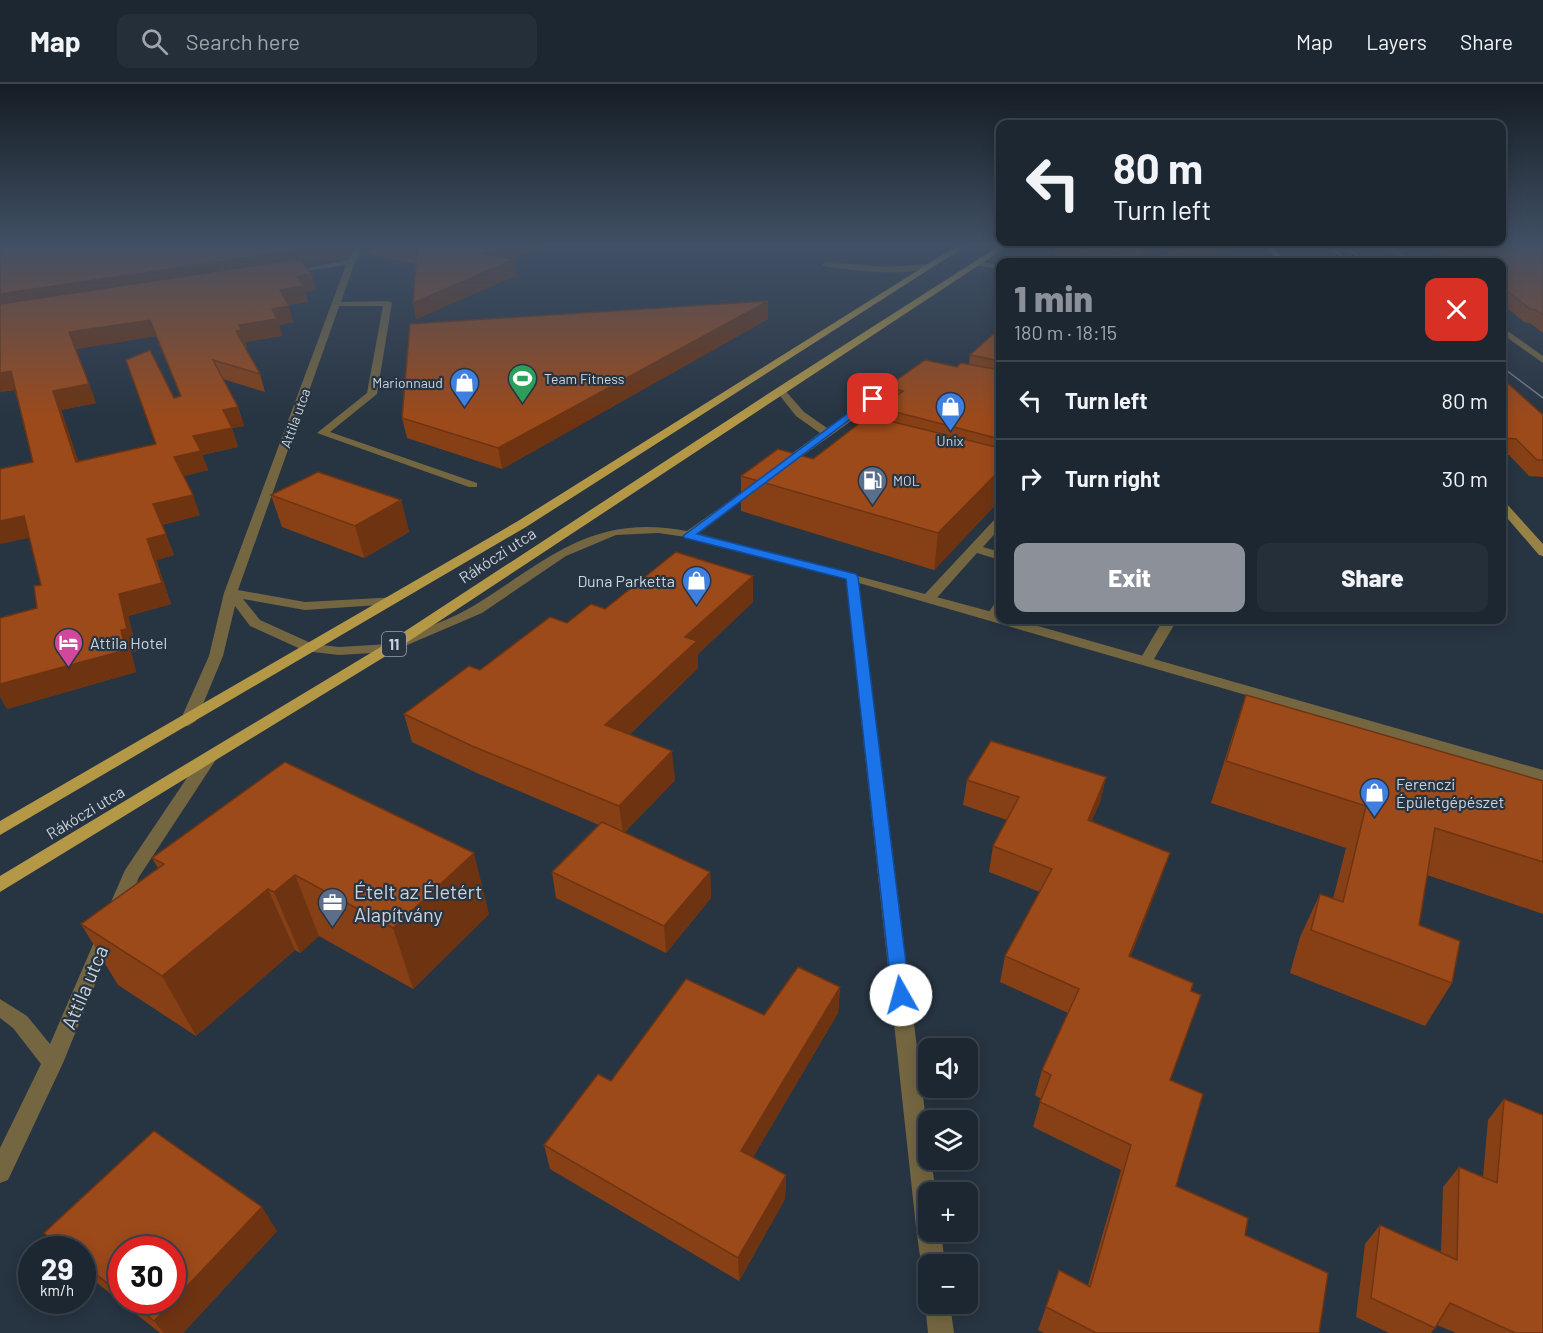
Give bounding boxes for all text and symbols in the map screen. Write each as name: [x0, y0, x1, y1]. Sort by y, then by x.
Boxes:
search box: [117, 14, 537, 68]
text: Map: [30, 24, 81, 58]
icon: search: [138, 25, 171, 58]
text: Search here: [186, 28, 300, 54]
text: Map: [1296, 29, 1333, 54]
text: Layers: [1366, 29, 1427, 54]
text: Share: [1460, 29, 1513, 54]
text: 80 m: [1113, 142, 1203, 192]
icon: left: [1014, 144, 1092, 222]
text: Turn left: [1113, 193, 1211, 225]
text: 1 min: [1014, 276, 1093, 319]
button: close: [1425, 278, 1488, 341]
text: 180 m · 18:15: [1014, 320, 1117, 344]
sports icon: Team Fitness: [507, 362, 539, 404]
shop icon: Marionnaud: [448, 366, 480, 408]
place label: Team Fitness: [544, 370, 625, 387]
pin: [847, 373, 898, 424]
place label: Marionnaud: [372, 374, 443, 391]
icon: arrive: [856, 382, 889, 415]
icon: left: [1014, 384, 1047, 417]
street label: Attila utca: [276, 386, 314, 450]
text: Turn left: [1065, 387, 1148, 413]
text: 80 m: [1442, 387, 1488, 413]
shop icon: Unix: [934, 390, 966, 432]
place label: Unix: [937, 432, 964, 449]
icon: right: [1014, 462, 1047, 495]
fuel station icon: MOL: [856, 464, 888, 506]
text: Turn right: [1065, 465, 1160, 491]
text: 30 m: [1442, 465, 1488, 491]
place label: MOL: [893, 472, 920, 489]
street label: Rákóczi utca: [455, 523, 539, 587]
button: Exit: [1014, 543, 1245, 612]
button: Share: [1257, 543, 1488, 612]
shop icon: Duna Parketta: [680, 564, 712, 606]
place label: Duna Parketta: [577, 571, 675, 590]
hotel icon: Attila Hotel: [53, 626, 85, 668]
road number: 11: [382, 632, 406, 656]
place label: Attila Hotel: [90, 633, 167, 652]
place label: Ferenczi Épületgépészet: [1396, 774, 1504, 811]
shop icon: Ferenczi Épületgépészet: [1359, 776, 1391, 818]
street label: Rákóczi utca: [43, 781, 127, 843]
place label: Ételt az Életért Alapítvány: [354, 879, 482, 926]
office icon: Ételt az Életért Alapítvány: [317, 886, 349, 928]
street label: Attila utca: [56, 941, 112, 1033]
position arrow: [869, 963, 933, 1027]
map controls: [918, 1038, 978, 1314]
button: sound: [918, 1038, 978, 1098]
button: layers: [918, 1110, 978, 1170]
button: +: [918, 1182, 978, 1242]
speed limit sign: 30: [108, 1236, 186, 1314]
text: 29: [41, 1250, 73, 1286]
button: −: [918, 1254, 978, 1314]
text: km/h: [40, 1281, 74, 1299]

